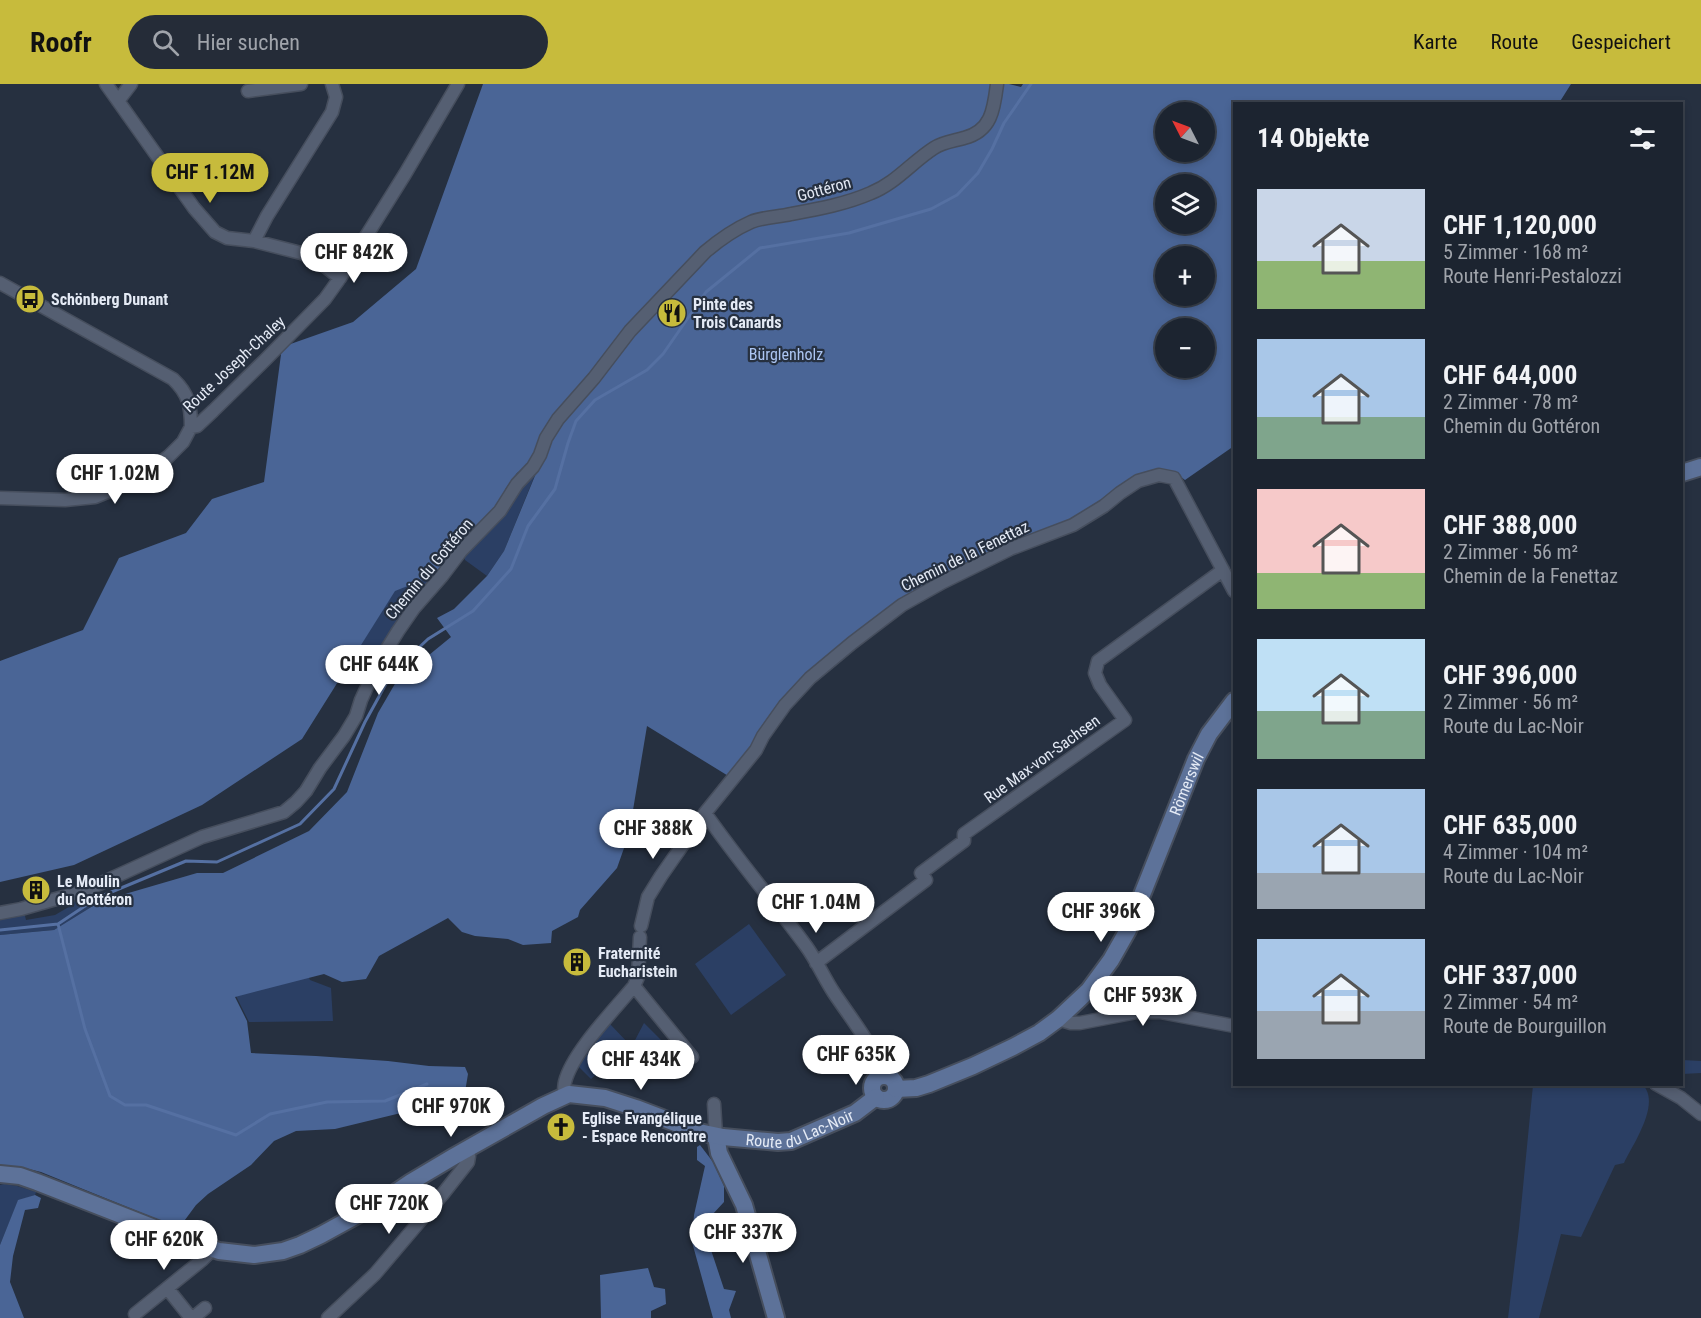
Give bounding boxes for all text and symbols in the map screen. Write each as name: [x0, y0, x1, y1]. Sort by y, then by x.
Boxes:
search box: [128, 15, 548, 69]
text: Roofr: [30, 26, 92, 59]
icon: search: [149, 26, 182, 59]
text: Hier suchen: [197, 30, 300, 55]
text: Karte: [1413, 30, 1457, 54]
text: Route: [1490, 30, 1538, 54]
text: Gespeichert: [1571, 30, 1671, 54]
north arrow: [1155, 102, 1215, 162]
map controls: [1155, 102, 1215, 378]
icon: filters: [1626, 122, 1659, 155]
text: 14 Objekte: [1257, 123, 1370, 153]
pin: CHF 1.12M: [141, 153, 279, 204]
text: CHF 1.12M: [165, 160, 255, 184]
street label: Gottéron: [795, 173, 853, 205]
button: layers: [1155, 174, 1215, 234]
text: CHF 1,120,000: [1443, 210, 1597, 240]
icon: home: [1305, 213, 1377, 285]
pin: CHF 842K: [292, 233, 416, 284]
text: CHF 842K: [314, 240, 394, 264]
text: 5 Zimmer · 168 m²: [1443, 240, 1588, 264]
button: +: [1155, 246, 1215, 306]
text: Route Henri-Pestalozzi: [1443, 264, 1622, 288]
bus stop icon: Schönberg Dunant: [14, 283, 46, 315]
place label: Schönberg Dunant: [51, 290, 168, 309]
place label: Pinte des Trois Canards: [693, 295, 782, 332]
restaurant icon: Pinte des Trois Canards: [656, 297, 688, 329]
street label: Route Joseph-Chaley: [179, 312, 289, 416]
button: −: [1155, 318, 1215, 378]
park label: Bürglenholz: [749, 345, 823, 364]
text: CHF 644,000: [1443, 360, 1577, 390]
icon: home: [1305, 363, 1377, 435]
text: 2 Zimmer · 78 m²: [1443, 390, 1578, 414]
text: Chemin du Gottéron: [1443, 414, 1600, 438]
pin: CHF 1.02M: [46, 454, 184, 505]
text: CHF 1.02M: [70, 461, 160, 485]
text: CHF 388,000: [1443, 510, 1577, 540]
icon: home: [1305, 513, 1377, 585]
street label: Chemin du Gottéron: [381, 515, 477, 623]
street label: Chemin de la Fenettaz: [898, 517, 1032, 595]
text: 2 Zimmer · 56 m²: [1443, 540, 1578, 564]
text: Chemin de la Fenettaz: [1443, 564, 1618, 588]
pin: CHF 644K: [317, 645, 441, 696]
text: CHF 644K: [339, 652, 419, 676]
text: CHF 396,000: [1443, 660, 1577, 690]
icon: home: [1305, 663, 1377, 735]
text: 2 Zimmer · 56 m²: [1443, 690, 1578, 714]
street label: Rue Max-von-Sachsen: [980, 711, 1104, 807]
text: Route du Lac-Noir: [1443, 714, 1584, 738]
street label: Römerswil: [1165, 749, 1207, 818]
pin: CHF 388K: [591, 809, 715, 860]
text: CHF 635,000: [1443, 810, 1577, 840]
icon: home: [1305, 813, 1377, 885]
text: CHF 388K: [613, 816, 693, 840]
text: 4 Zimmer · 104 m²: [1443, 840, 1588, 864]
text: Route du Lac-Noir: [1443, 864, 1584, 888]
place label: Le Moulin du Gottéron: [57, 872, 132, 909]
building icon: Le Moulin du Gottéron: [20, 874, 52, 906]
pin: CHF 1.04M: [747, 883, 885, 934]
text: CHF 1.04M: [771, 890, 861, 914]
pin: CHF 396K: [1039, 892, 1163, 943]
text: CHF 396K: [1061, 899, 1141, 923]
place label: Fraternité Eucharistein: [598, 944, 678, 981]
building icon: Fraternité Eucharistein: [561, 946, 593, 978]
text: CHF 337,000: [1443, 960, 1577, 990]
icon: home: [1305, 963, 1377, 1035]
pin: CHF 593K: [1081, 976, 1205, 1027]
text: CHF 593K: [1103, 983, 1183, 1007]
text: 2 Zimmer · 54 m²: [1443, 990, 1578, 1014]
text: Route de Bourguillon: [1443, 1014, 1607, 1038]
pin: CHF 635K: [794, 1035, 918, 1086]
pin: CHF 434K: [579, 1040, 703, 1091]
text: CHF 635K: [816, 1042, 896, 1066]
text: CHF 434K: [601, 1047, 681, 1071]
pin: CHF 970K: [389, 1087, 513, 1138]
text: CHF 970K: [411, 1094, 491, 1118]
street label: Route du Lac-Noir: [745, 1105, 857, 1152]
place label: Eglise Evangélique - Espace Rencontre: [582, 1109, 706, 1146]
church icon: Eglise Evangélique - Espace Rencontre: [545, 1111, 577, 1143]
pin: CHF 720K: [327, 1184, 451, 1235]
text: CHF 720K: [349, 1191, 429, 1215]
pin: CHF 337K: [681, 1213, 805, 1264]
pin: CHF 620K: [102, 1220, 226, 1271]
text: CHF 337K: [703, 1220, 783, 1244]
text: CHF 620K: [124, 1227, 204, 1251]

